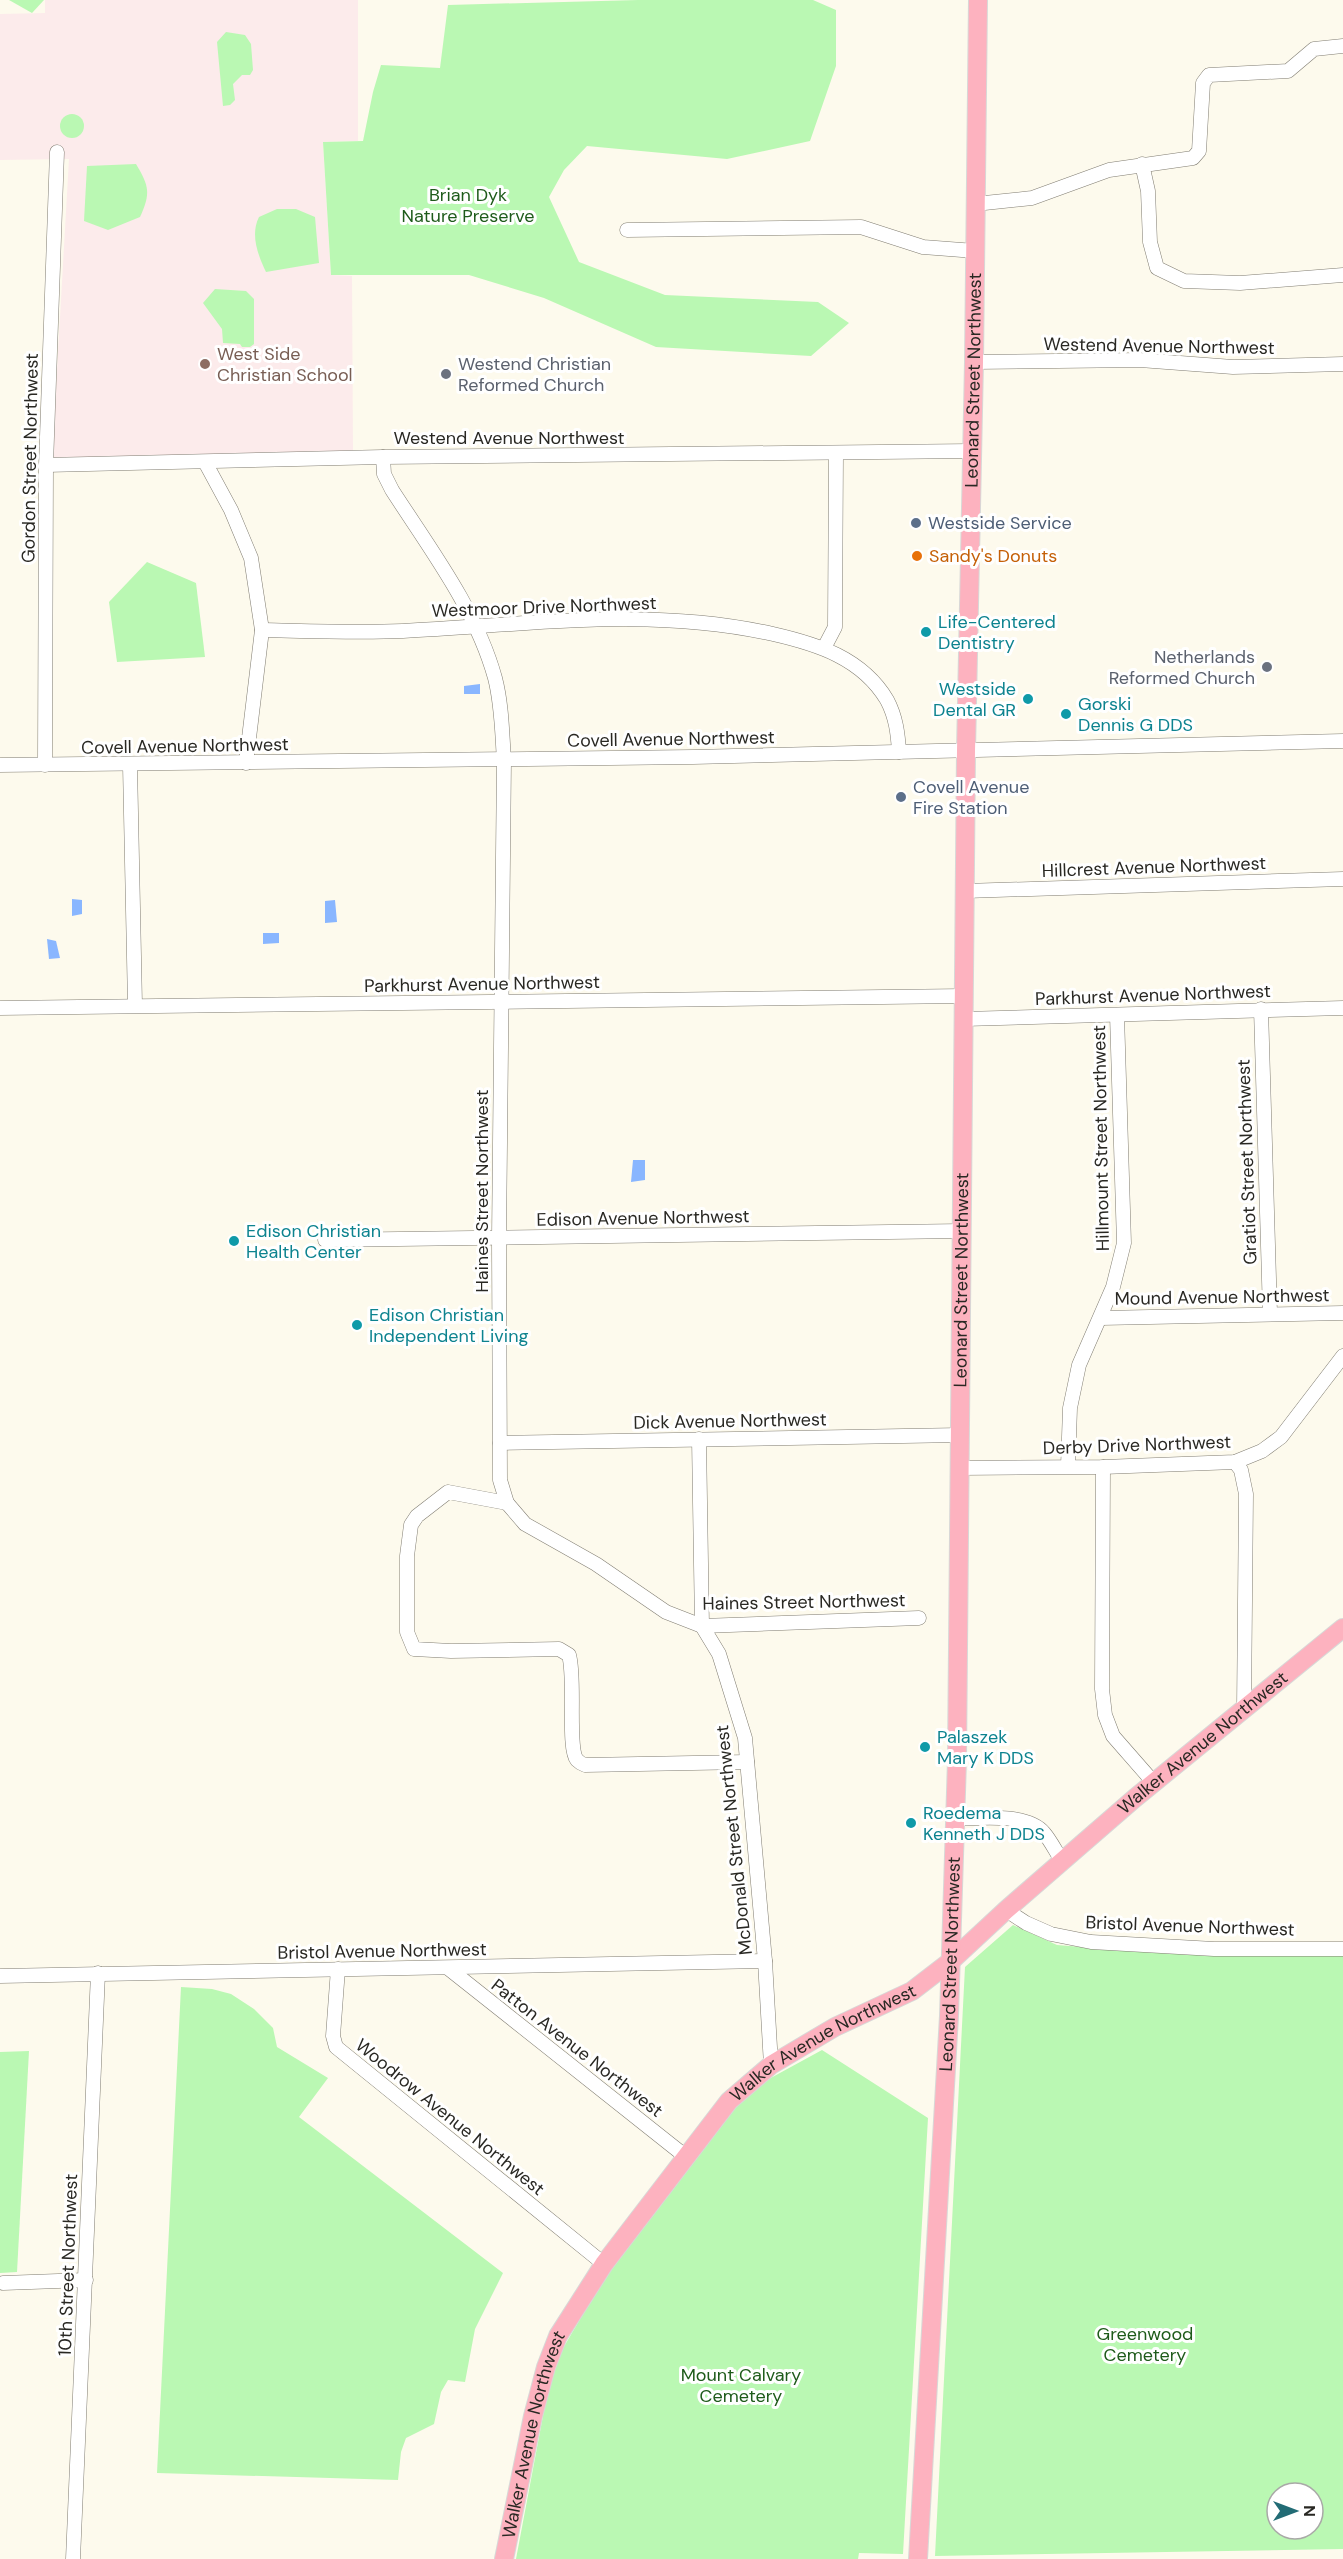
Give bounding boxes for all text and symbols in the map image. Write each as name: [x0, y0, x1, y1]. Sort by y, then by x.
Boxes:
park label: Brian Dyk Nature Preserve: [402, 183, 534, 228]
street label: Leonard Street Northwest: [959, 272, 987, 488]
street label: Westend Avenue Northwest: [1043, 332, 1275, 360]
place label: West Side Christian School: [217, 342, 353, 387]
place label: Westend Christian Reformed Church: [458, 352, 611, 397]
street label: Gordon Street Northwest: [16, 353, 44, 563]
marker: West Side Christian School: [198, 357, 212, 371]
marker: Westend Christian Reformed Church: [439, 367, 453, 381]
street label: Westend Avenue Northwest: [393, 426, 625, 450]
place label: Westside Service: [928, 511, 1072, 535]
marker: Westside Service: [909, 516, 923, 530]
place label: Sandy's Donuts: [929, 544, 1057, 568]
marker: Sandy's Donuts: [910, 549, 924, 563]
street label: Westmoor Drive Northwest: [431, 591, 657, 623]
place label: Life-Centered Dentistry: [938, 610, 1056, 655]
marker: Life-Centered Dentistry: [919, 625, 933, 639]
place label: Netherlands Reformed Church: [1109, 645, 1255, 690]
marker: Netherlands Reformed Church: [1260, 660, 1274, 674]
place label: Westside Dental GR: [933, 677, 1016, 722]
marker: Westside Dental GR: [1021, 692, 1035, 706]
place label: Gorski Dennis G DDS: [1078, 692, 1193, 737]
marker: Gorski Dennis G DDS: [1059, 707, 1073, 721]
street label: Covell Avenue Northwest: [567, 725, 775, 753]
street label: Covell Avenue Northwest: [81, 732, 289, 760]
place label: Covell Avenue Fire Station: [913, 775, 1029, 820]
marker: Covell Avenue Fire Station: [894, 790, 908, 804]
street label: Hillcrest Avenue Northwest: [1041, 851, 1267, 883]
street label: Parkhurst Avenue Northwest: [364, 970, 600, 998]
street label: Parkhurst Avenue Northwest: [1035, 979, 1271, 1011]
street label: Hillmount Street Northwest: [1087, 1025, 1115, 1251]
street label: Gratiot Street Northwest: [1231, 1059, 1263, 1265]
street label: Haines Street Northwest: [470, 1089, 494, 1293]
street label: Leonard Street Northwest: [948, 1172, 974, 1388]
street label: Edison Avenue Northwest: [536, 1204, 750, 1232]
place label: Edison Christian Health Center: [246, 1219, 381, 1264]
marker: Edison Christian Health Center: [227, 1234, 241, 1248]
street label: Mound Avenue Northwest: [1114, 1283, 1330, 1311]
place label: Edison Christian Independent Living: [369, 1303, 529, 1348]
marker: Edison Christian Independent Living: [350, 1318, 364, 1332]
street label: Dick Avenue Northwest: [633, 1407, 827, 1435]
street label: Derby Drive Northwest: [1042, 1430, 1232, 1460]
street label: Haines Street Northwest: [702, 1588, 906, 1616]
street label: Walker Avenue Northwest: [1113, 1666, 1293, 1820]
street label: McDonald Street Northwest: [710, 1724, 758, 1956]
place label: Palaszek Mary K DDS: [937, 1725, 1034, 1770]
marker: Palaszek Mary K DDS: [918, 1740, 932, 1754]
place label: Roedema Kenneth J DDS: [923, 1801, 1045, 1846]
marker: Roedema Kenneth J DDS: [904, 1816, 918, 1830]
street label: Leonard Street Northwest: [934, 1856, 966, 2072]
street label: Bristol Avenue Northwest: [1085, 1910, 1295, 1942]
street label: Bristol Avenue Northwest: [277, 1937, 487, 1965]
street label: Patton Avenue Northwest: [486, 1973, 668, 2123]
street label: Walker Avenue Northwest: [725, 1979, 920, 2107]
street label: Woodrow Avenue Northwest: [350, 2033, 550, 2201]
street label: 10th Street Northwest: [53, 2173, 83, 2357]
park label: Greenwood Cemetery: [1097, 2322, 1193, 2367]
street label: Walker Avenue Northwest: [497, 2326, 571, 2540]
park label: Mount Calvary Cemetery: [681, 2363, 801, 2408]
north arrow: [1265, 2481, 1325, 2541]
text: N: [1299, 2505, 1320, 2517]

